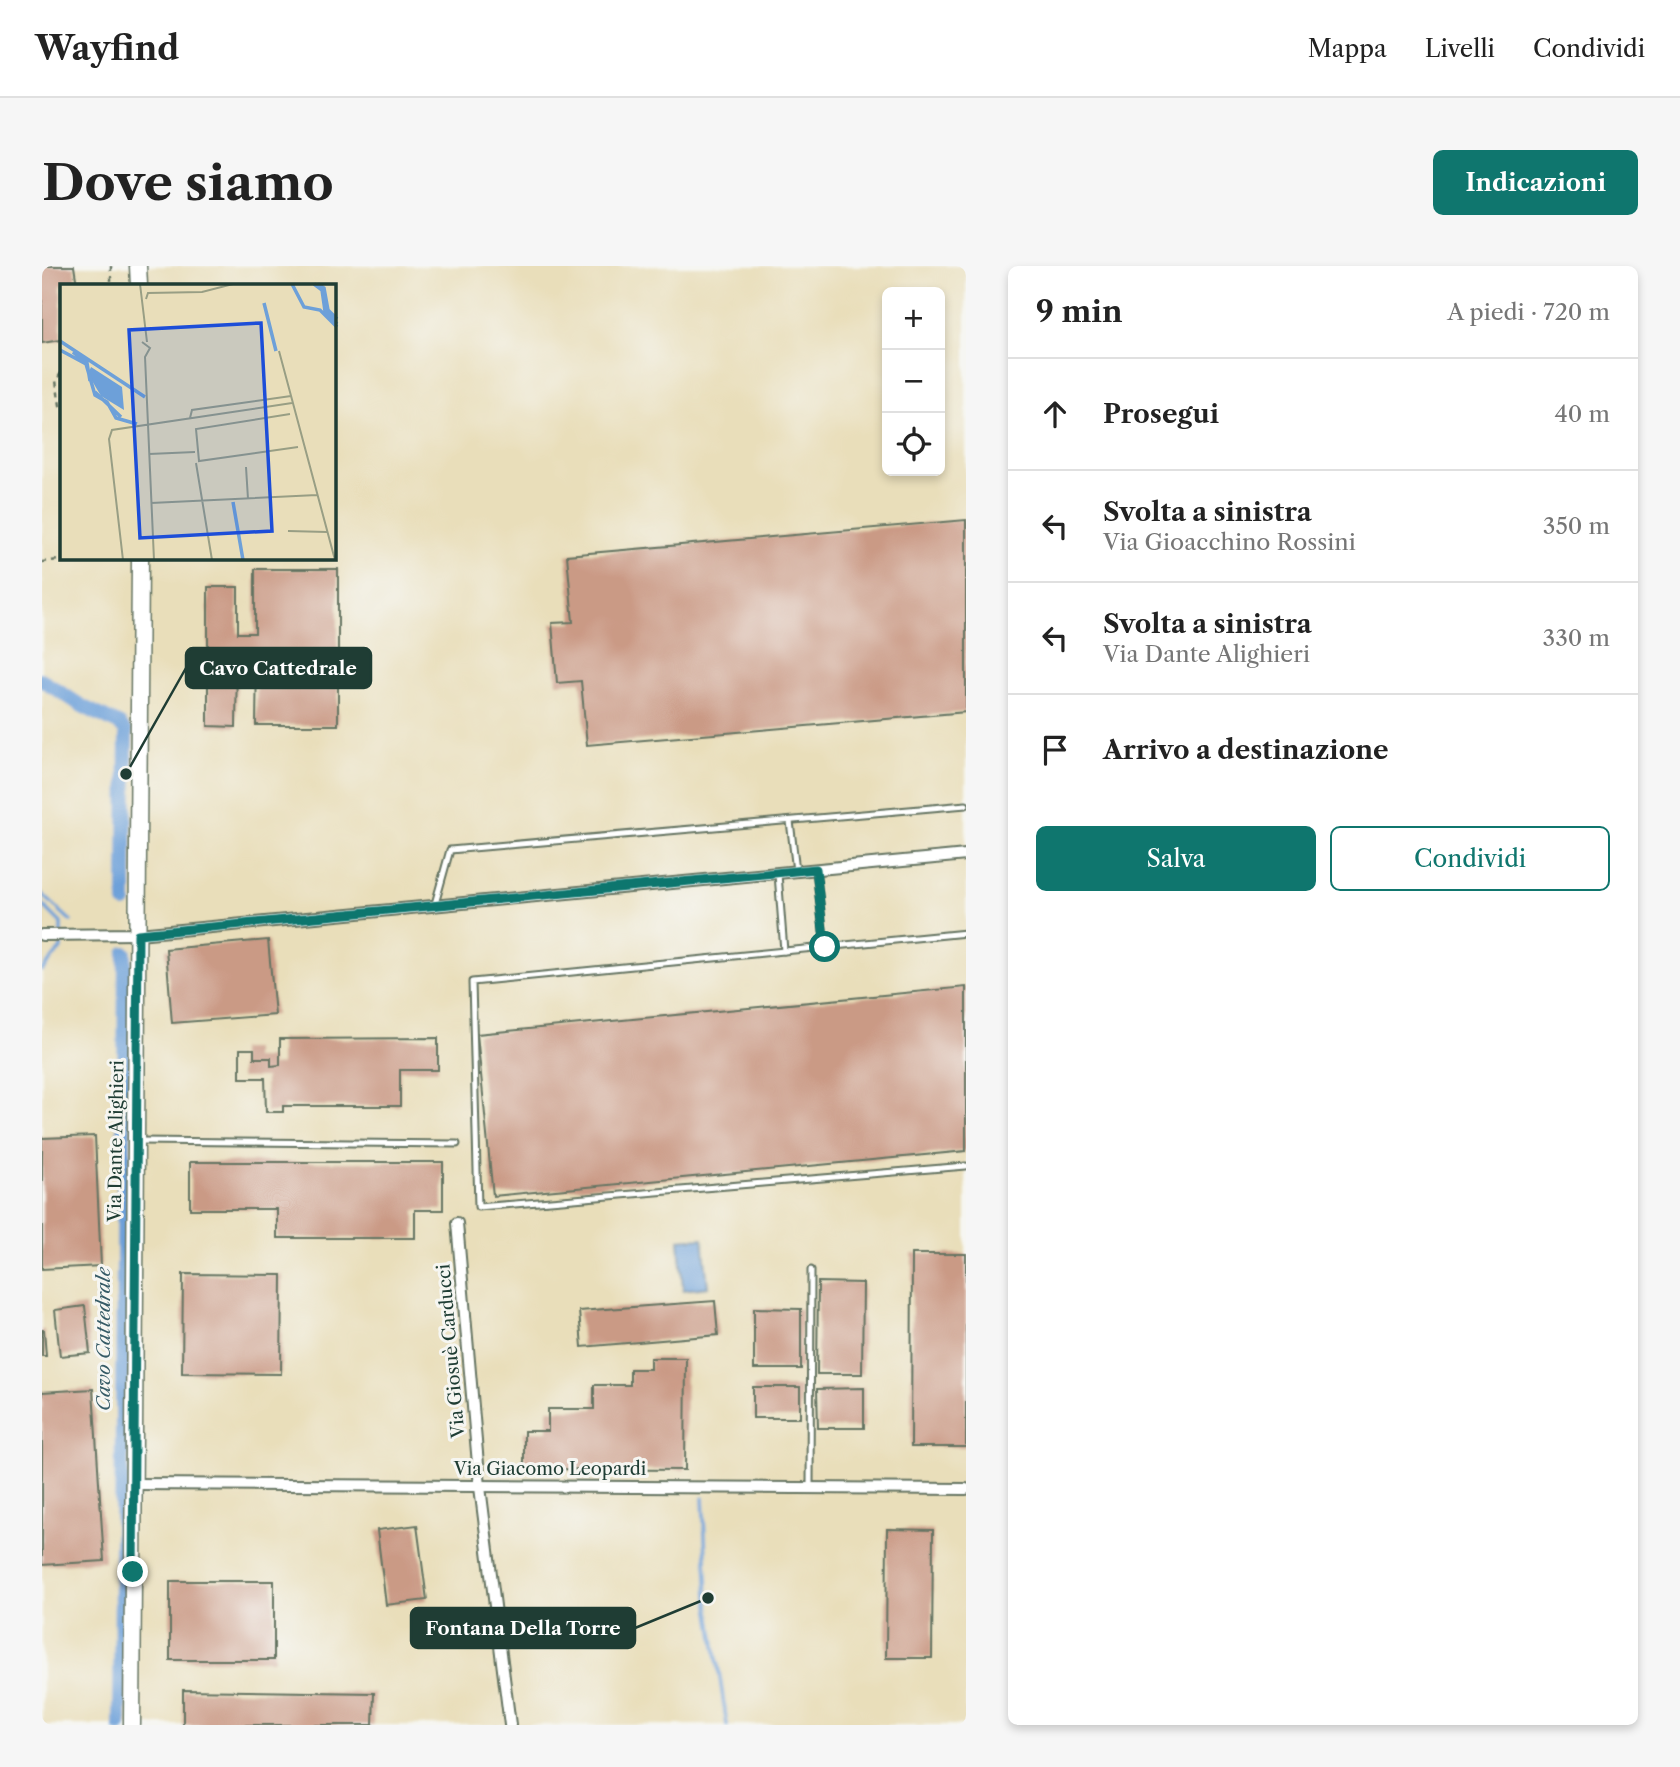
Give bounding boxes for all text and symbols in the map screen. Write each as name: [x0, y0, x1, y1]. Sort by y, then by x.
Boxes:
text: Wayfind: [35, 28, 179, 69]
text: Mappa: [1308, 34, 1387, 63]
text: Livelli: [1425, 34, 1495, 63]
text: Condividi: [1533, 34, 1645, 63]
button: Indicazioni: [1433, 150, 1638, 215]
text: Dove siamo: [42, 152, 334, 213]
inset map: [60, 284, 336, 560]
map controls: [882, 287, 945, 476]
button: +: [882, 287, 945, 350]
text: 9 min: [1036, 293, 1123, 330]
text: A piedi · 720 m: [1447, 298, 1610, 326]
button: −: [882, 350, 945, 413]
icon: ahead: [1036, 395, 1074, 433]
text: Prosegui: [1103, 398, 1219, 430]
text: 40 m: [1555, 400, 1610, 428]
button: locate: [882, 413, 945, 476]
text: Svolta a sinistra: [1103, 496, 1312, 528]
icon: left: [1036, 507, 1074, 545]
text: 350 m: [1543, 512, 1610, 540]
text: Via Gioacchino Rossini: [1103, 528, 1356, 556]
text: Svolta a sinistra: [1103, 608, 1312, 640]
icon: left: [1036, 619, 1074, 657]
text: 330 m: [1543, 624, 1610, 652]
text: Via Dante Alighieri: [1103, 640, 1310, 668]
callout: Cavo Cattedrale: [186, 648, 371, 688]
text: Cavo Cattedrale: [199, 657, 357, 680]
icon: arrive: [1036, 731, 1074, 769]
text: Arrivo a destinazione: [1103, 734, 1389, 766]
button: Salva: [1036, 826, 1316, 891]
button: Condividi: [1330, 826, 1610, 891]
route start: [809, 931, 840, 962]
street label: Via Dante Alighieri: [104, 1059, 128, 1223]
street label: Via Giosuè Carducci: [432, 1263, 470, 1440]
water label: Cavo Cattedrale: [92, 1266, 115, 1411]
street label: Via Giacomo Leopardi: [453, 1458, 647, 1480]
route end: [117, 1556, 148, 1587]
callout: Fontana Della Torre: [411, 1608, 635, 1648]
text: Fontana Della Torre: [425, 1617, 621, 1640]

